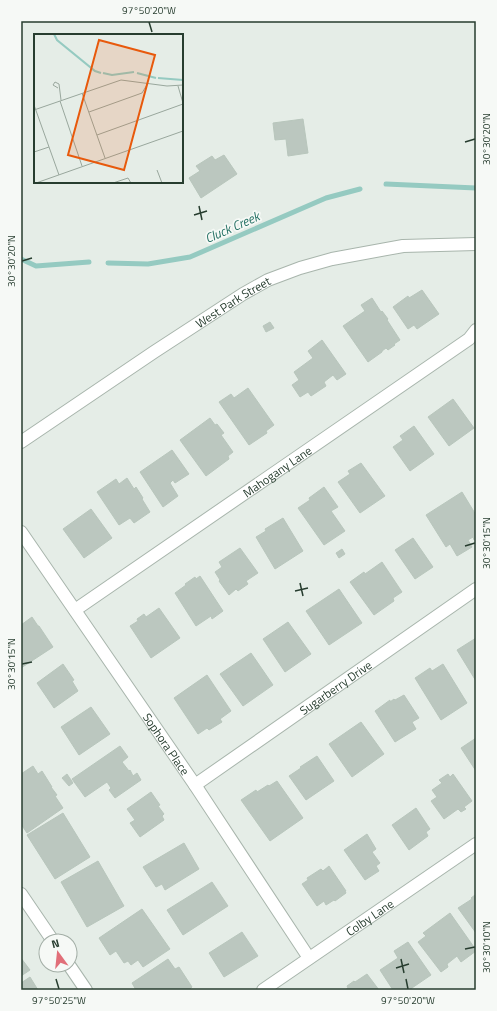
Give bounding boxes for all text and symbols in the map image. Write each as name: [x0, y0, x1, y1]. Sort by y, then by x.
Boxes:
text: 97°50'20"W: [122, 3, 176, 18]
inset map: [34, 34, 183, 183]
text: 30°30'20"N: [479, 113, 494, 165]
water label: Cluck Creek: [201, 205, 265, 248]
text: 30°30'20"N: [4, 235, 19, 287]
street label: West Park Street: [191, 271, 274, 332]
street label: Mahogany Lane: [238, 441, 315, 502]
text: 30°30'15"N: [479, 517, 494, 569]
text: 30°30'15"N: [4, 638, 19, 690]
street label: Sugarberry Drive: [295, 655, 375, 719]
street label: Sophora Place: [138, 709, 195, 779]
street label: Colby Lane: [342, 894, 397, 940]
text: 30°30'10"N: [479, 921, 494, 973]
north arrow: [38, 933, 78, 973]
text: N: [50, 935, 61, 952]
text: 97°50'25"W: [32, 993, 86, 1008]
text: 97°50'20"W: [381, 993, 435, 1008]

